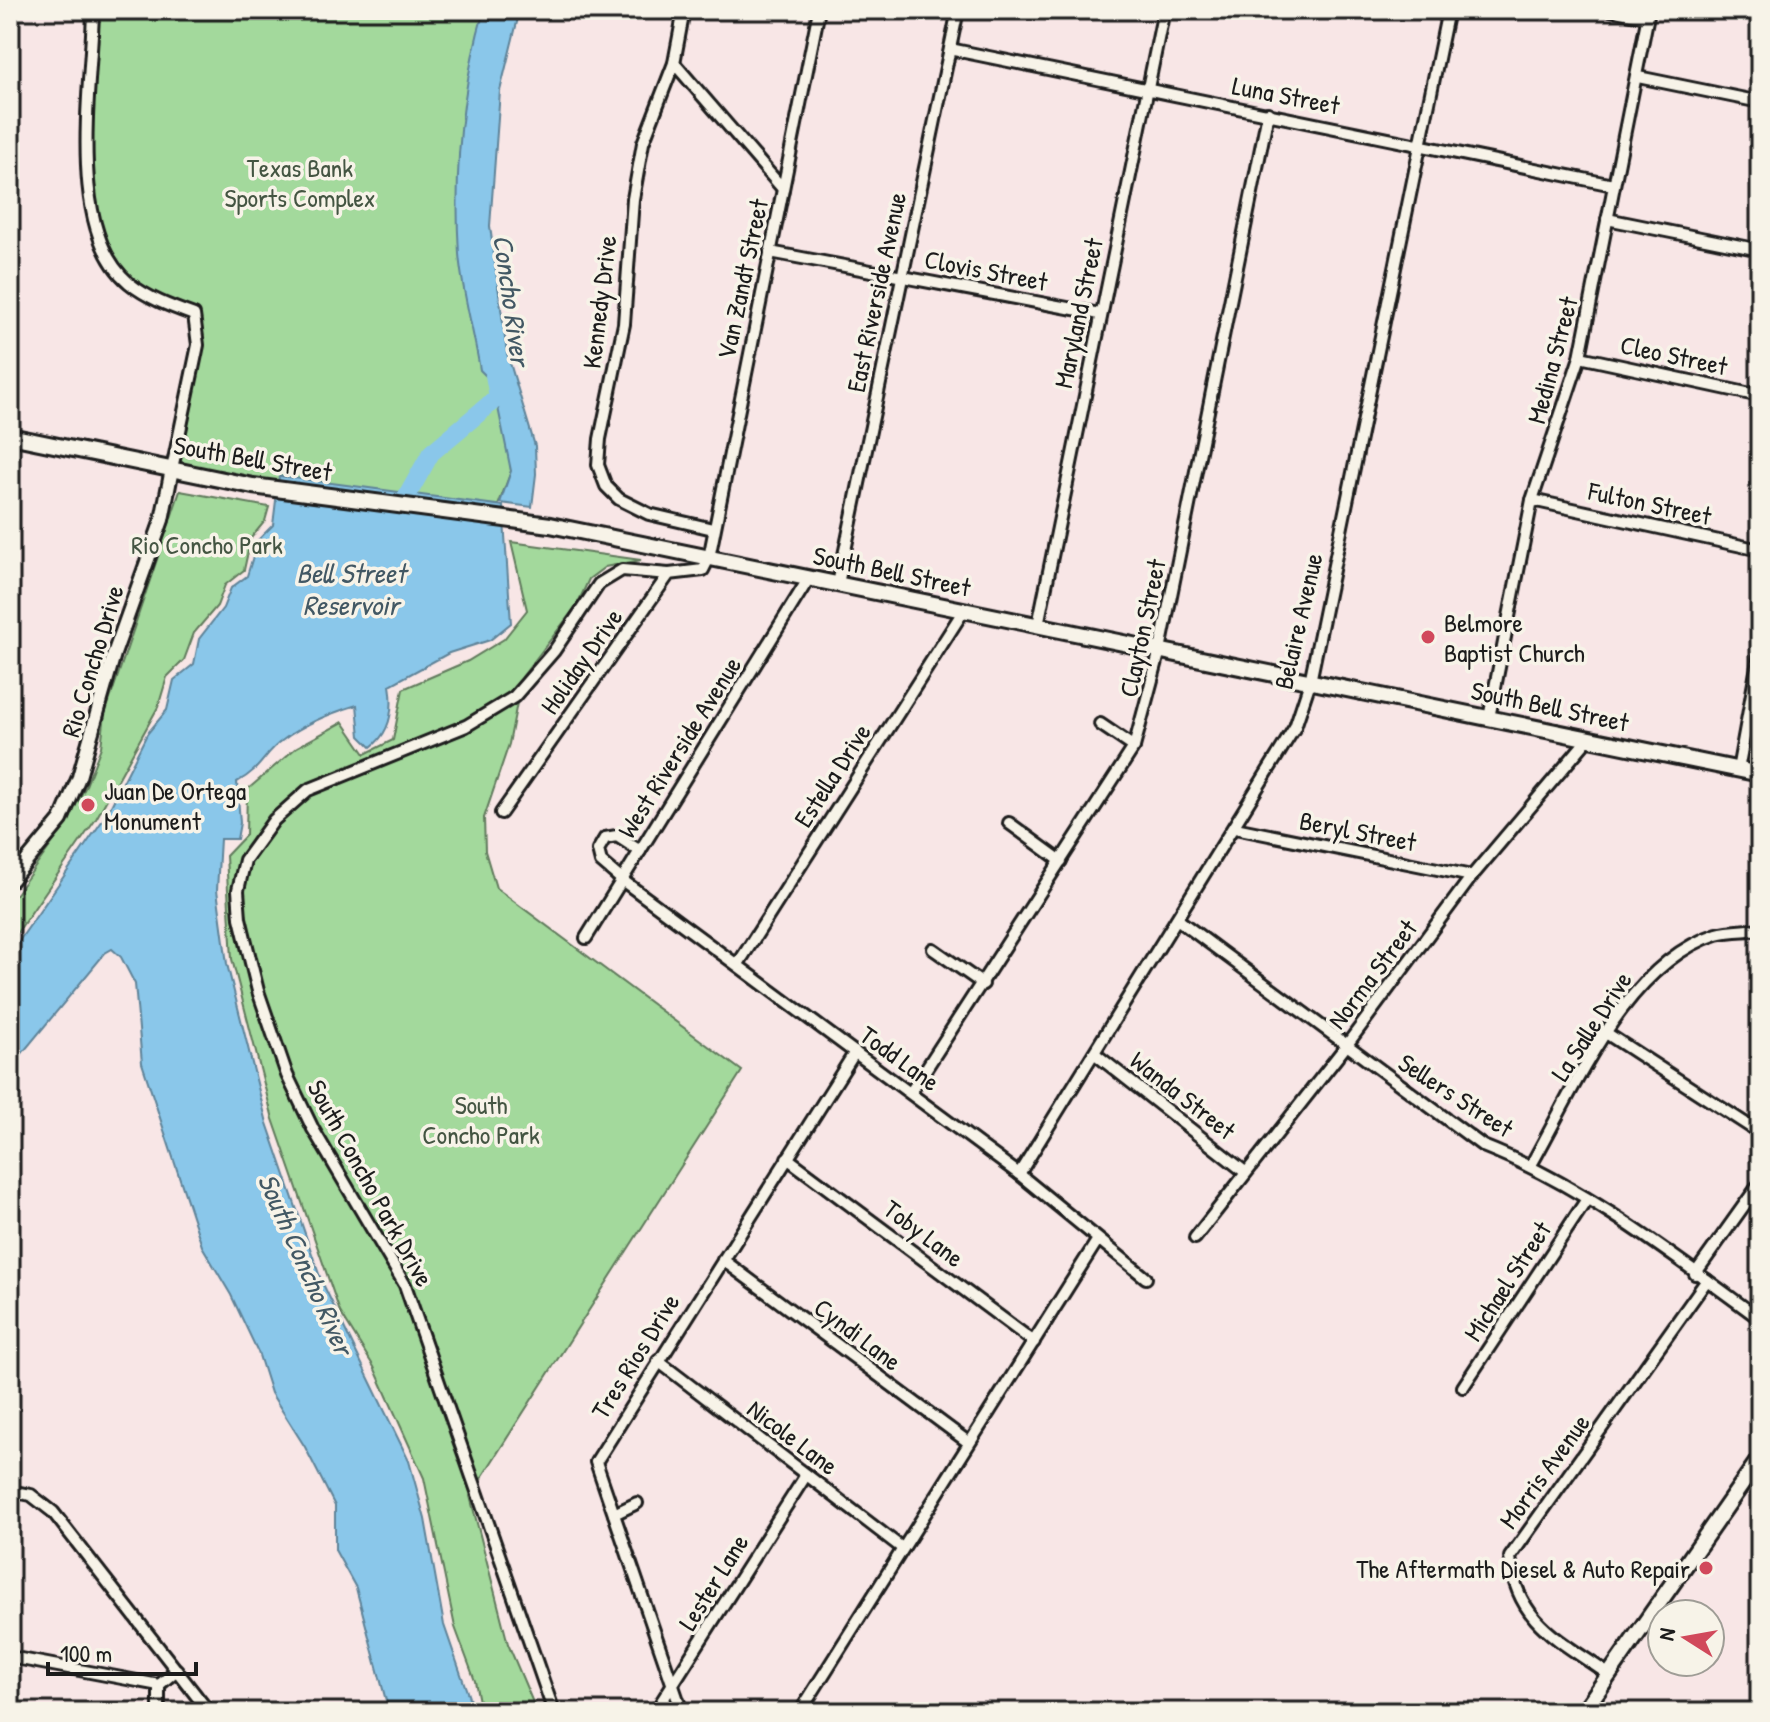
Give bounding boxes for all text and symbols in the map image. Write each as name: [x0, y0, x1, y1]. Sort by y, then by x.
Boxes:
street label: Luna Street: [1229, 67, 1344, 123]
park label: Texas Bank Sports Complex: [225, 150, 375, 215]
street label: East Riverside Avenue: [838, 189, 914, 395]
street label: Van Zandt Street: [708, 194, 776, 362]
water label: Concho River: [484, 232, 540, 371]
street label: Kennedy Drive: [573, 233, 625, 371]
street label: Maryland Street: [1045, 234, 1111, 391]
street label: Clovis Street: [922, 241, 1051, 299]
street label: Medina Street: [1518, 292, 1586, 427]
street label: Cleo Street: [1617, 327, 1732, 384]
street label: South Bell Street: [171, 427, 336, 489]
street label: Fulton Street: [1584, 473, 1716, 533]
park label: Rio Concho Park: [131, 527, 283, 562]
street label: South Bell Street: [810, 537, 975, 605]
street label: Belaire Avenue: [1265, 549, 1331, 693]
water label: Bell Street Reservoir: [296, 554, 410, 624]
street label: Clayton Street: [1110, 555, 1174, 700]
street label: Rio Concho Drive: [52, 581, 132, 741]
street label: Holiday Drive: [532, 601, 630, 721]
place label: Belmore Baptist Church: [1444, 605, 1585, 670]
marker: Belmore Baptist Church: [1419, 628, 1437, 646]
street label: West Riverside Avenue: [609, 650, 749, 844]
street label: South Bell Street: [1468, 672, 1633, 740]
street label: Estella Drive: [785, 716, 879, 834]
place label: Juan De Ortega Monument: [104, 773, 246, 838]
marker: Juan De Ortega Monument: [79, 796, 97, 814]
street label: Beryl Street: [1297, 803, 1420, 860]
street label: Norma Street: [1319, 911, 1425, 1036]
street label: La Salle Drive: [1542, 964, 1640, 1088]
street label: Todd Lane: [853, 1017, 947, 1099]
street label: Wanda Street: [1123, 1043, 1244, 1148]
street label: Sellers Street: [1392, 1045, 1521, 1146]
street label: South Concho Park Drive: [300, 1073, 442, 1293]
park label: South Concho Park: [422, 1087, 540, 1152]
water label: South Concho River: [249, 1167, 364, 1364]
street label: Toby Lane: [877, 1191, 971, 1275]
street label: Michael Street: [1455, 1213, 1559, 1348]
street label: Tres Rios Drive: [583, 1287, 687, 1425]
street label: Cyndi Lane: [807, 1290, 909, 1378]
street label: Nicole Lane: [740, 1391, 846, 1483]
street label: Morris Avenue: [1491, 1407, 1597, 1535]
street label: Lester Lane: [670, 1527, 756, 1637]
place label: The Aftermath Diesel & Auto Repair: [1356, 1551, 1690, 1586]
marker: The Aftermath Diesel & Auto Repair: [1697, 1559, 1715, 1577]
north arrow: [1646, 1598, 1726, 1678]
text: N: [1651, 1625, 1682, 1643]
scale bar: [48, 1626, 196, 1676]
text: 100 m: [60, 1637, 112, 1669]

